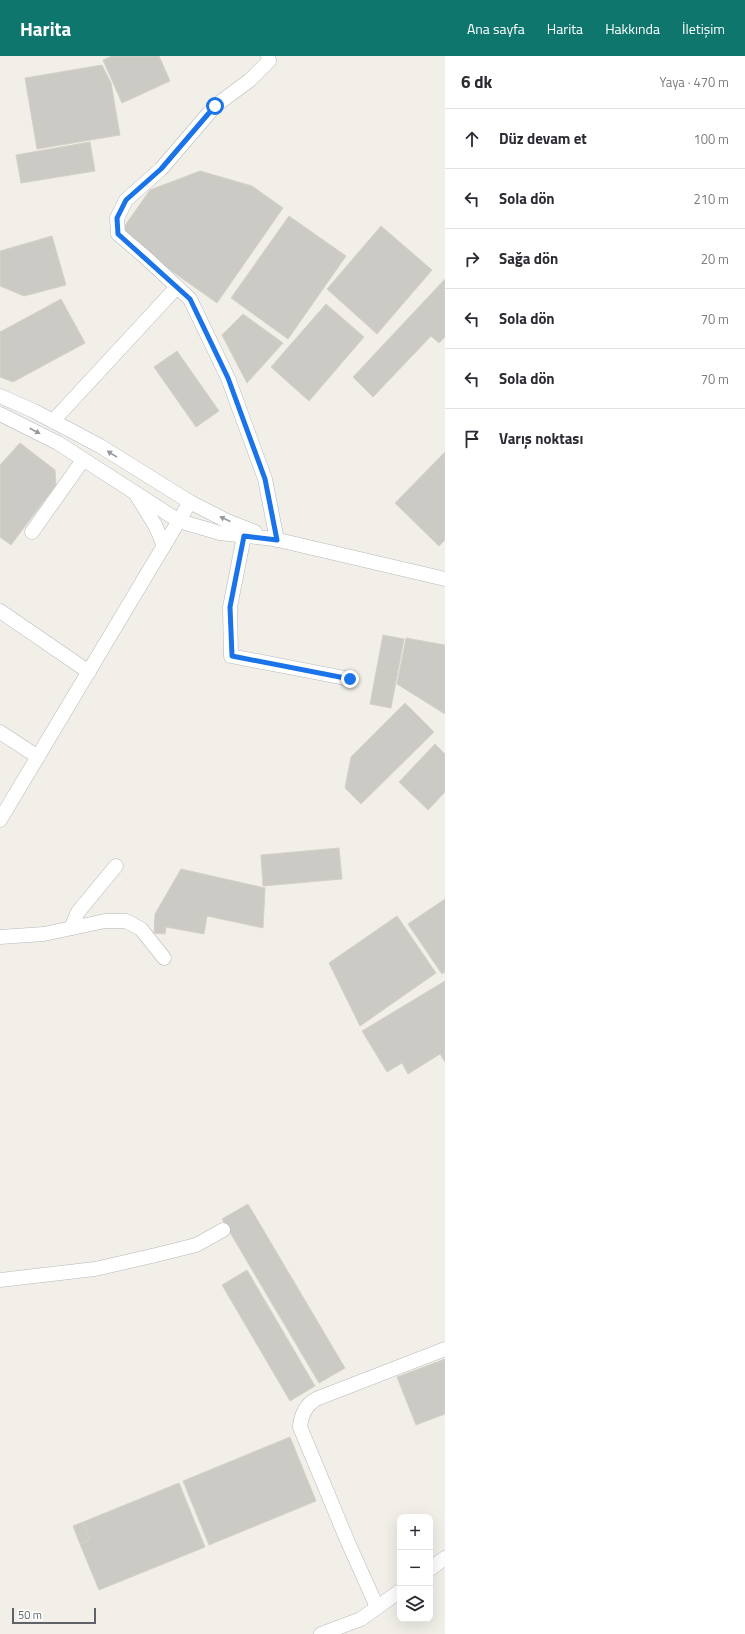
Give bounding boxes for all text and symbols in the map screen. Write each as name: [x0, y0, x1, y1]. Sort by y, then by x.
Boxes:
text: Harita: [20, 14, 71, 43]
text: Ana sayfa: [467, 18, 525, 39]
text: Harita: [547, 18, 583, 39]
text: Hakkında: [605, 18, 660, 39]
text: İletişim: [682, 18, 725, 39]
text: 6 dk: [461, 69, 492, 95]
text: Yaya · 470 m: [660, 72, 729, 92]
route start: [206, 97, 224, 115]
text: Düz devam et: [499, 127, 587, 150]
icon: ahead: [461, 128, 483, 150]
text: 100 m: [693, 129, 729, 149]
text: Sola dön: [499, 187, 555, 210]
icon: left: [461, 188, 483, 210]
text: 210 m: [693, 189, 729, 209]
text: Sağa dön: [499, 247, 558, 270]
icon: right: [461, 248, 483, 270]
text: 20 m: [701, 249, 729, 269]
text: Sola dön: [499, 307, 555, 330]
icon: left: [461, 308, 483, 330]
text: 70 m: [701, 309, 729, 329]
text: Sola dön: [499, 367, 555, 390]
icon: left: [461, 368, 483, 390]
text: 70 m: [701, 369, 729, 389]
text: Varış noktası: [499, 427, 583, 450]
one-way arrow: [29, 428, 41, 434]
icon: arrive: [461, 428, 483, 450]
one-way arrow: [107, 450, 117, 458]
one-way arrow: [219, 516, 230, 522]
route end: [341, 670, 359, 688]
map controls: [397, 1514, 433, 1622]
button: +: [397, 1514, 433, 1550]
button: −: [397, 1550, 433, 1586]
button: layers: [397, 1586, 433, 1622]
scale bar: [12, 1606, 96, 1625]
text: 50 m: [18, 1607, 42, 1623]

